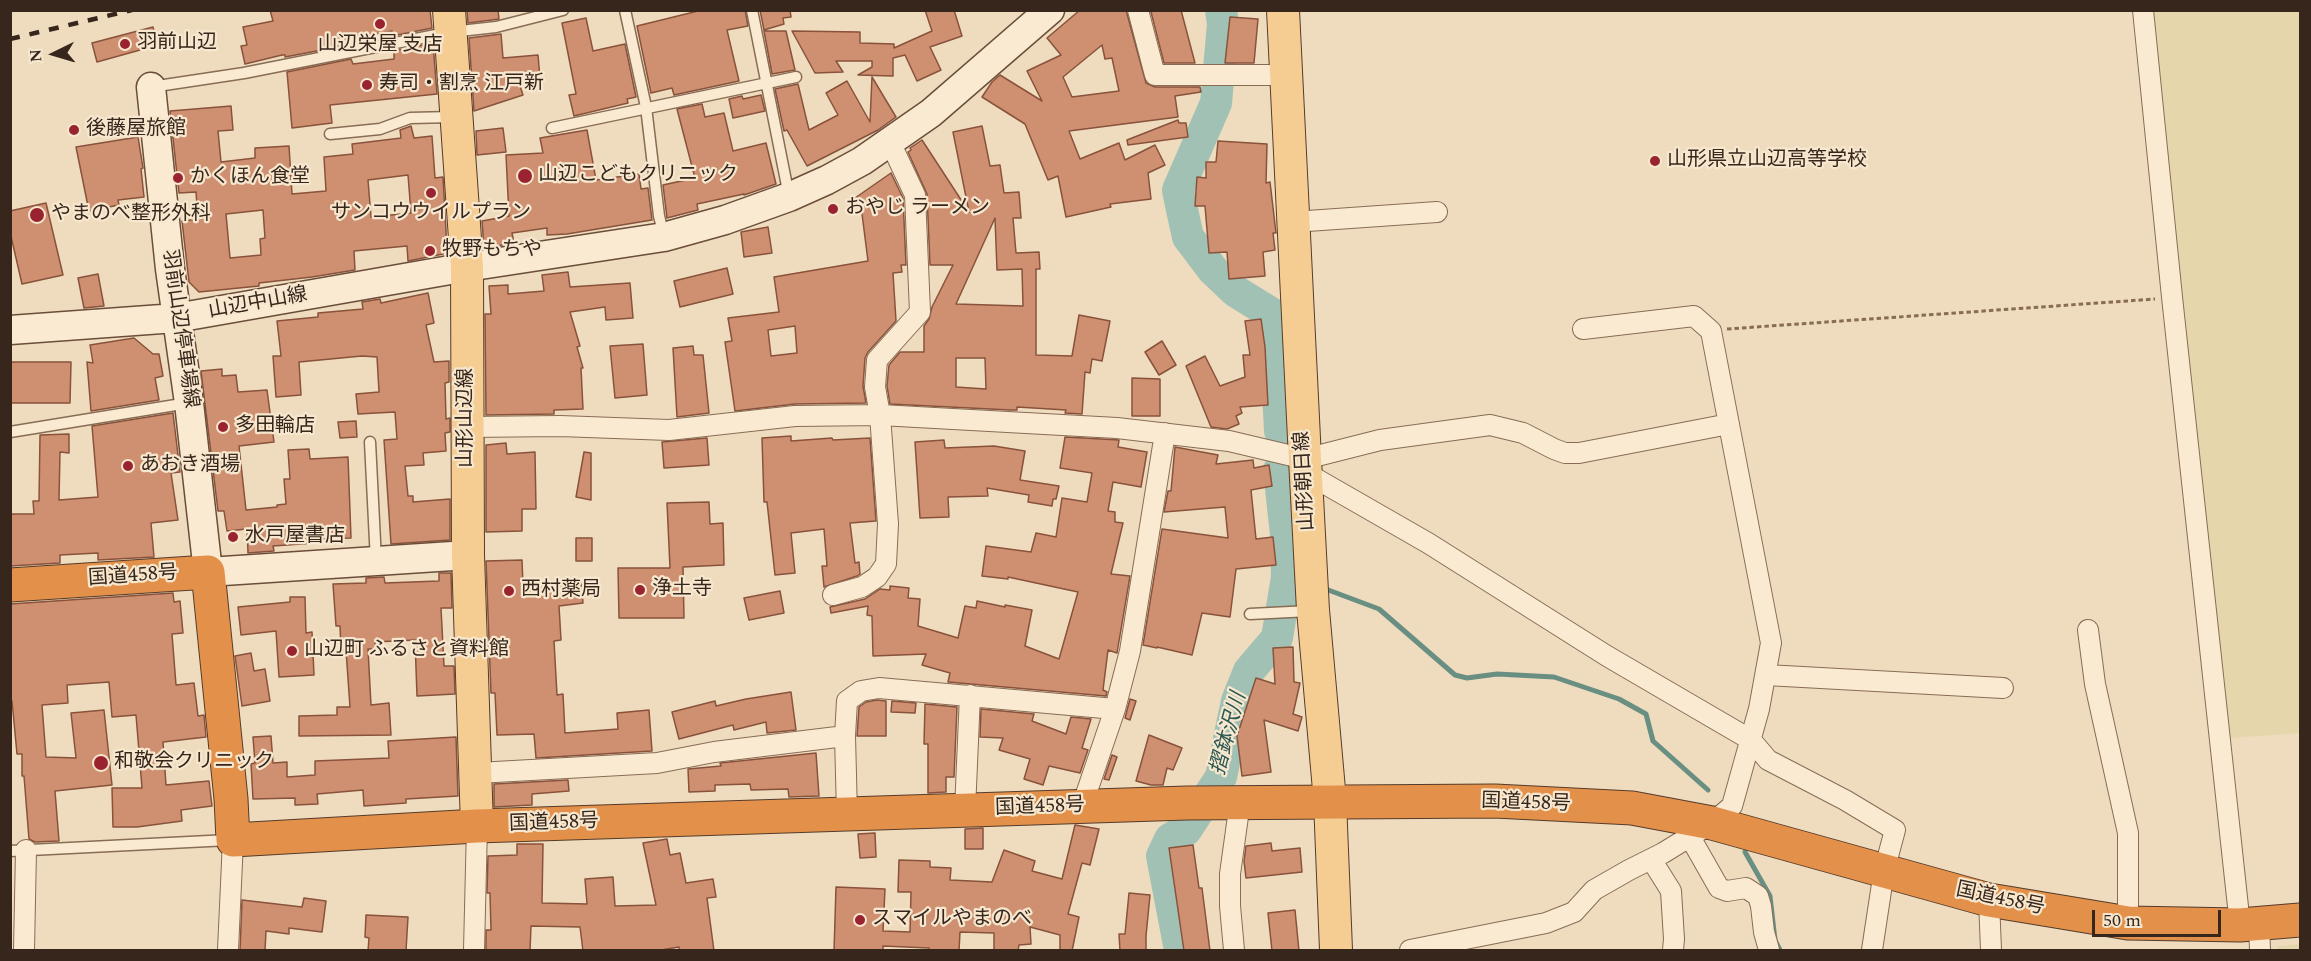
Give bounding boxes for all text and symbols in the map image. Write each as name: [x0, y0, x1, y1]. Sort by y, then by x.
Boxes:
marker: 山辺栄屋 支店: [373, 17, 387, 31]
north arrow: [24, 24, 84, 84]
place label: 羽前山辺: [137, 32, 217, 56]
place label: 山辺栄屋 支店: [318, 34, 442, 58]
marker: 羽前山辺: [118, 37, 132, 51]
text: N: [24, 48, 49, 63]
place label: 寿司・割烹 江戸新: [379, 73, 544, 97]
marker: 寿司・割烹 江戸新: [360, 78, 374, 92]
place label: 後藤屋旅館: [86, 118, 186, 142]
marker: 後藤屋旅館: [67, 123, 81, 137]
place label: 山形県立山辺高等学校: [1667, 149, 1867, 173]
marker: 山形県立山辺高等学校: [1648, 154, 1662, 168]
place label: 山辺こどもクリニック: [538, 164, 738, 188]
place label: かくほん食堂: [190, 166, 310, 190]
marker: 山辺こどもクリニック: [516, 167, 534, 185]
marker: かくほん食堂: [171, 171, 185, 185]
marker: サンコウウイルプラン: [424, 186, 438, 200]
place label: おやじ ラーメン: [845, 197, 990, 221]
place label: サンコウウイルプラン: [331, 202, 531, 226]
marker: おやじ ラーメン: [826, 202, 840, 216]
place label: やまのべ整形外科: [51, 203, 211, 227]
marker: やまのべ整形外科: [28, 206, 46, 224]
place label: 牧野もちや: [442, 239, 542, 263]
marker: 牧野もちや: [423, 244, 437, 258]
street label: 羽前山辺停車場線: [156, 248, 202, 410]
street label: 山辺中山線: [207, 283, 309, 325]
street label: 山形山辺線: [455, 368, 479, 468]
place label: 多田輪店: [235, 415, 315, 439]
marker: 多田輪店: [216, 420, 230, 434]
street label: 山形朝日線: [1291, 430, 1321, 532]
place label: あおき酒場: [140, 454, 240, 478]
marker: あおき酒場: [121, 459, 135, 473]
place label: 水戸屋書店: [245, 525, 345, 549]
marker: 水戸屋書店: [226, 530, 240, 544]
street label: 国道458号: [87, 562, 179, 592]
place label: 浄土寺: [652, 578, 712, 602]
place label: 西村薬局: [521, 579, 601, 603]
marker: 浄土寺: [633, 583, 647, 597]
marker: 西村薬局: [502, 584, 516, 598]
place label: 山辺町 ふるさと資料館: [304, 639, 509, 663]
marker: 山辺町 ふるさと資料館: [285, 644, 299, 658]
water label: 摺鉢沢川: [1207, 690, 1253, 778]
place label: 和敬会クリニック: [114, 751, 274, 775]
marker: 和敬会クリニック: [92, 754, 110, 772]
street label: 国道458号: [1481, 790, 1571, 818]
street label: 国道458号: [995, 794, 1085, 822]
street label: 国道458号: [509, 810, 599, 838]
street label: 国道458号: [1953, 879, 2047, 921]
scale bar: [2095, 898, 2224, 936]
text: 50 m: [2103, 907, 2141, 934]
place label: スマイルやまのべ: [872, 908, 1032, 932]
marker: スマイルやまのべ: [853, 913, 867, 927]

